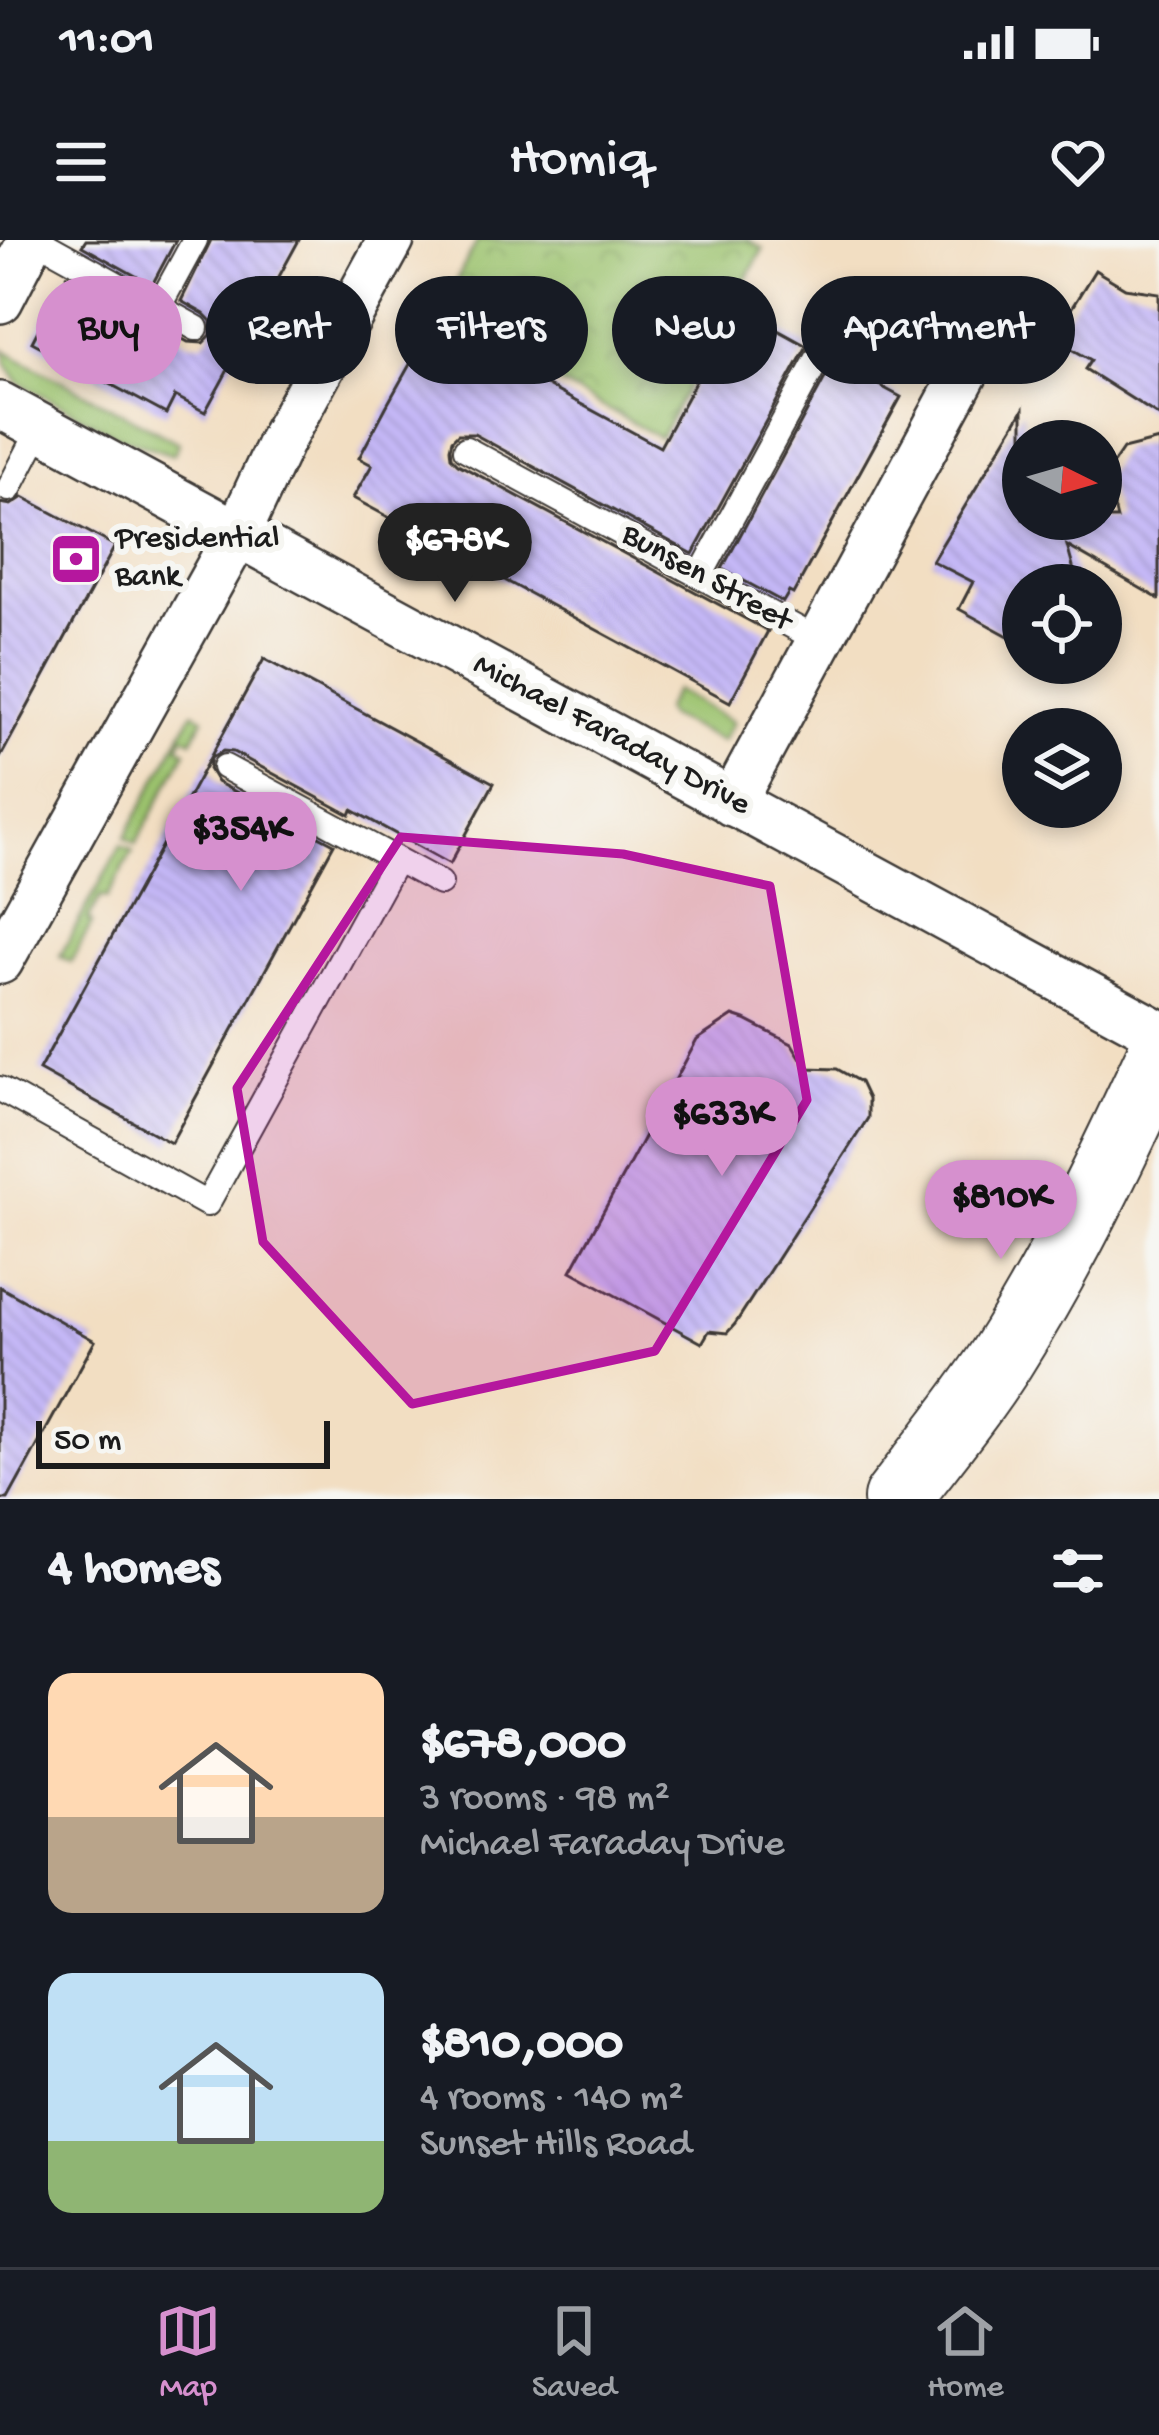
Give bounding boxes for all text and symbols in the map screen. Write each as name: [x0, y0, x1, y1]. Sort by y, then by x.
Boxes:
text: 11:01: [60, 16, 154, 69]
icon: menu: [48, 129, 114, 195]
icon: heart: [1045, 129, 1111, 195]
text: Homiq: [509, 130, 650, 194]
chip: Buy: [36, 276, 182, 384]
chip: Rent: [206, 276, 371, 384]
chip: Filters: [395, 276, 588, 384]
chip: New: [612, 276, 777, 384]
chip: Apartment: [801, 276, 1075, 384]
north arrow: [1002, 420, 1122, 540]
map controls: [1002, 420, 1122, 828]
pin: $678K: [371, 503, 539, 605]
street label: Bunsen Street: [613, 516, 800, 643]
text: $678K: [405, 519, 505, 565]
place label: Presidential Bank: [114, 521, 279, 597]
bank icon: Presidential Bank: [48, 531, 104, 587]
button: locate: [1002, 564, 1122, 684]
street label: Michael Faraday Drive: [466, 647, 757, 826]
button: layers: [1002, 708, 1122, 828]
pin: $354K: [157, 792, 325, 894]
text: $354K: [192, 808, 290, 854]
pin: $633K: [638, 1077, 806, 1179]
text: $633K: [672, 1093, 772, 1139]
pin: $810K: [917, 1160, 1085, 1262]
text: $810K: [952, 1176, 1050, 1222]
scale bar: [36, 1415, 330, 1468]
text: 50 m: [54, 1423, 121, 1461]
icon: filters: [1045, 1538, 1111, 1604]
text: 4 homes: [48, 1541, 219, 1601]
text: $678,000: [420, 1717, 626, 1777]
icon: home: [144, 1721, 288, 1865]
text: 3 rooms · 98 m²: [420, 1777, 670, 1823]
text: Michael Faraday Drive: [420, 1823, 784, 1869]
text: $810,000: [420, 2017, 623, 2077]
icon: home: [144, 2021, 288, 2165]
text: 4 rooms · 140 m²: [420, 2077, 683, 2123]
text: Sunset Hills Road: [420, 2123, 691, 2169]
tab: Map: [155, 2298, 221, 2408]
tab: Saved: [532, 2298, 617, 2408]
tab: Home: [927, 2298, 1004, 2408]

